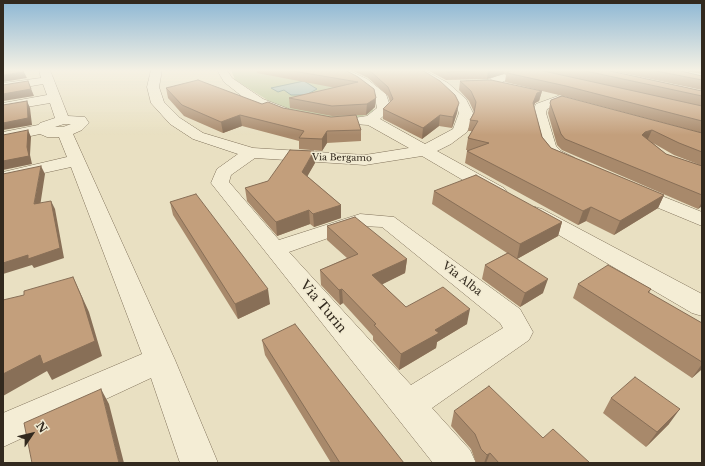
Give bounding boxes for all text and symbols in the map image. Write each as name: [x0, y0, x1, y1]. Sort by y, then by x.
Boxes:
street label: Via Bergamo: [312, 152, 372, 164]
street label: Via Alba: [439, 259, 485, 299]
street label: Via Turin: [297, 278, 349, 336]
north arrow: [12, 414, 52, 454]
text: N: [33, 419, 51, 435]

